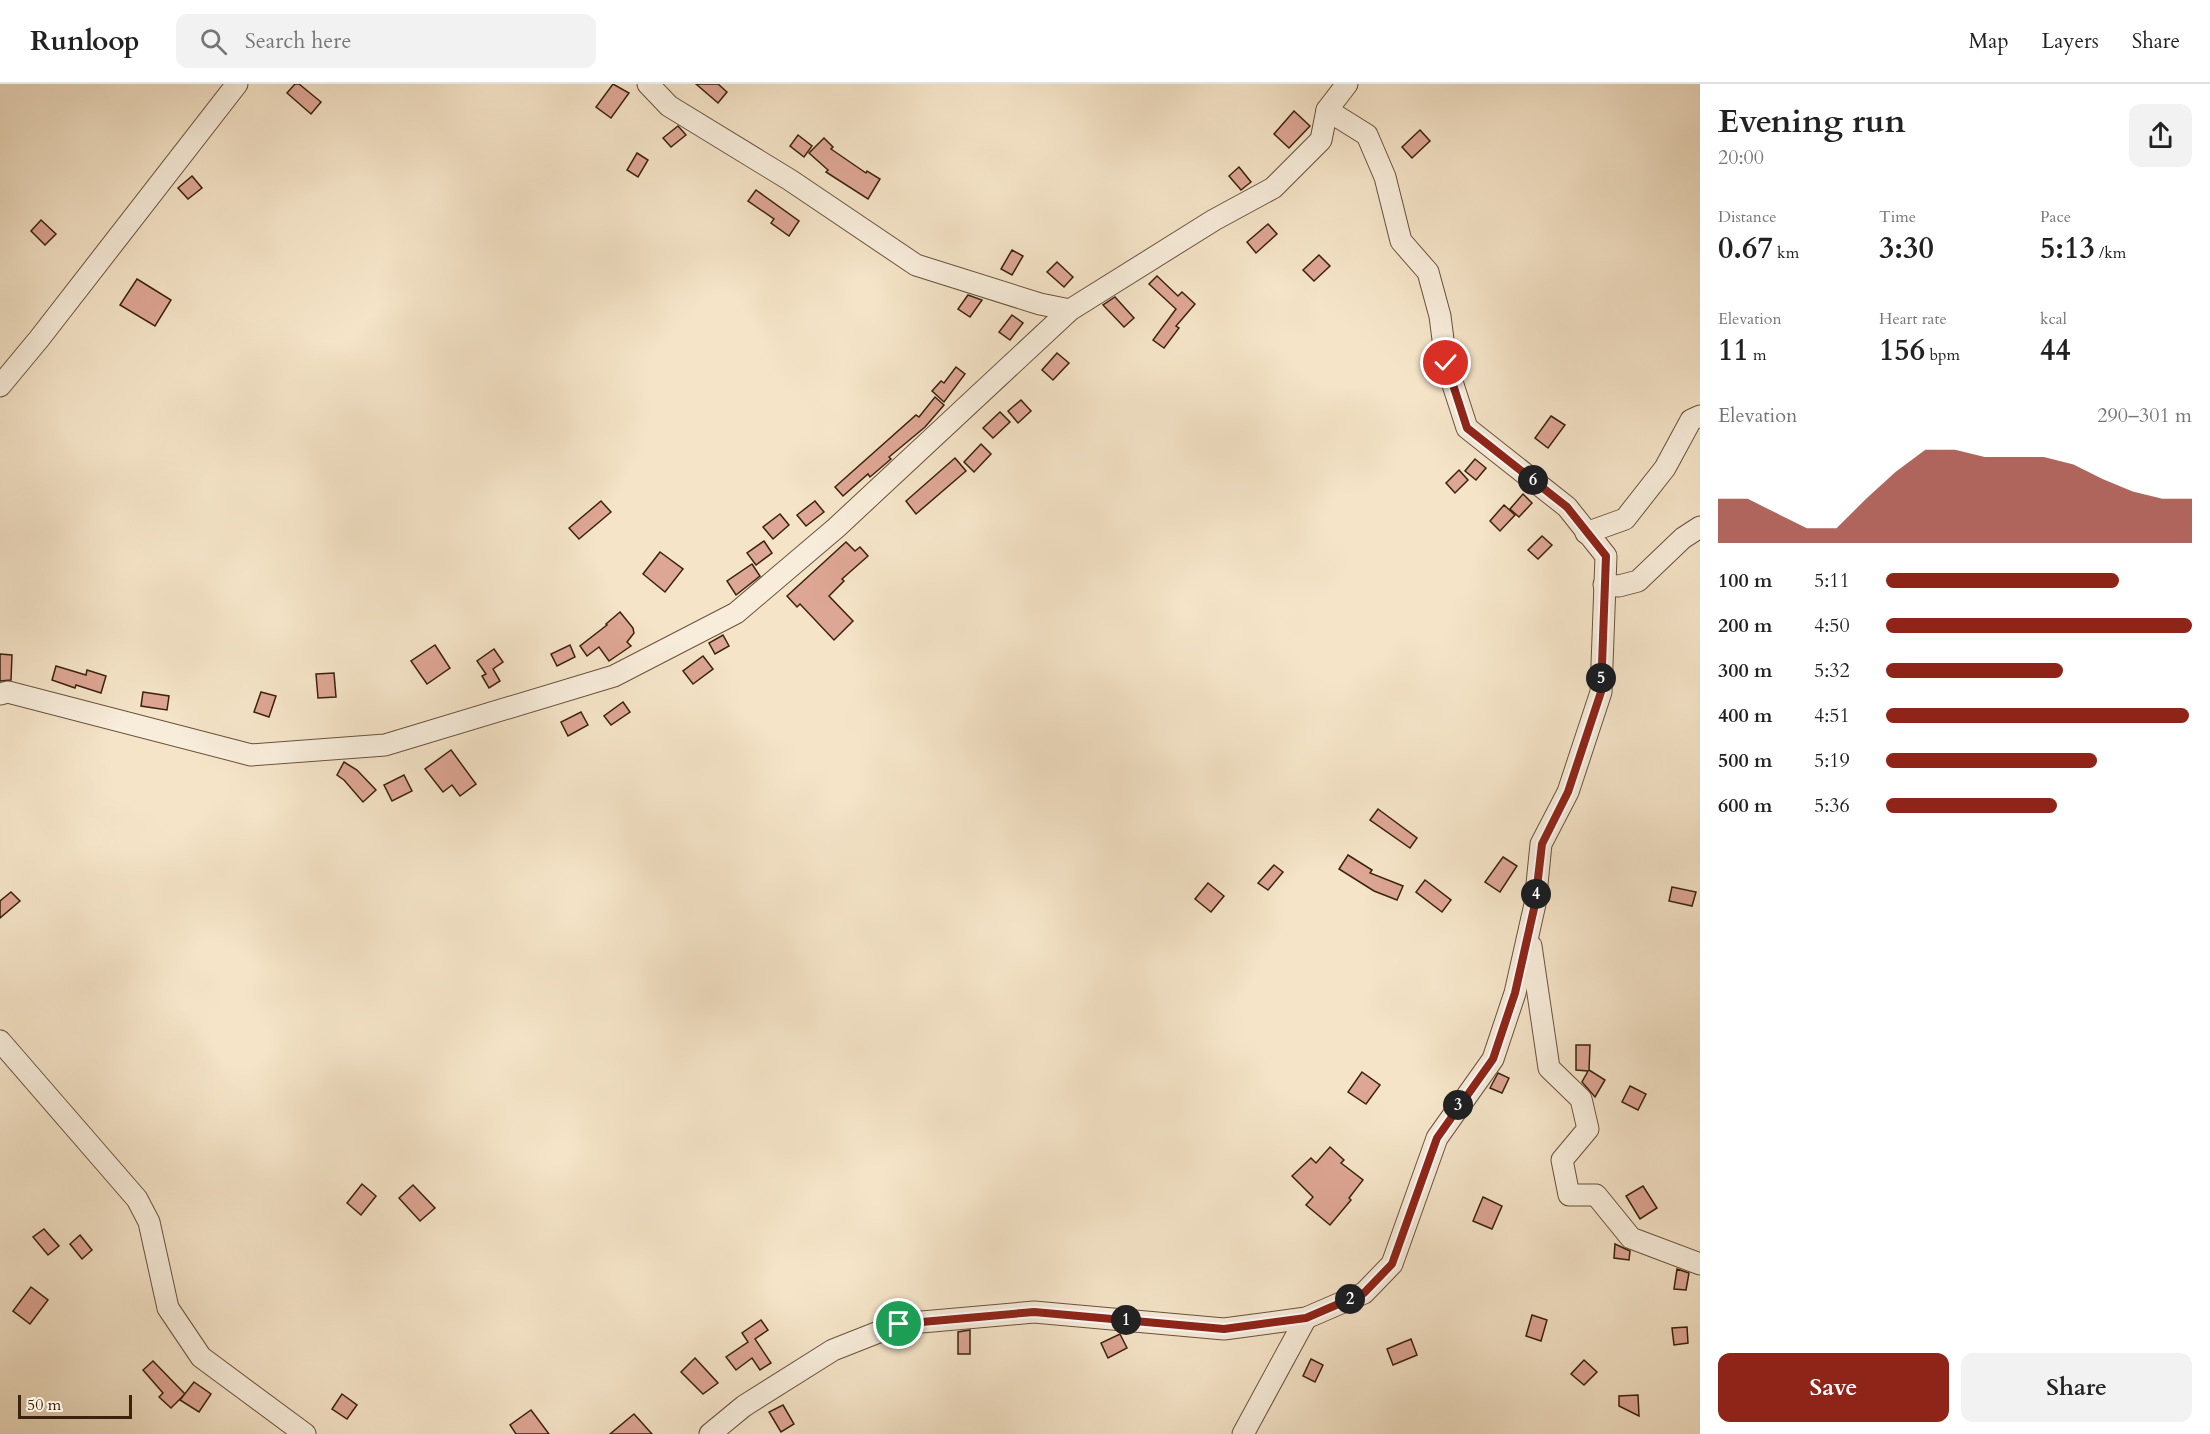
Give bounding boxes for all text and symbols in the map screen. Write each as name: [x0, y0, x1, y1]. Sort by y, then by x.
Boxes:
search box: [176, 14, 596, 68]
text: Runloop: [30, 22, 140, 60]
icon: search: [197, 25, 230, 58]
text: Search here: [245, 26, 351, 56]
text: Map: [1969, 27, 2009, 56]
text: Layers: [2042, 27, 2099, 56]
text: Share: [2132, 27, 2180, 56]
text: Evening run: [1718, 99, 1906, 144]
button: share: [2129, 104, 2192, 167]
text: 20:00: [1718, 144, 1764, 171]
text: Distance: [1718, 206, 1776, 228]
text: Time: [1879, 206, 1916, 228]
text: Pace: [2040, 206, 2071, 228]
text: 0.67: [1718, 228, 1773, 269]
text: 3:30: [1879, 228, 1934, 269]
text: 5:13: [2040, 228, 2095, 269]
text: km: [1773, 242, 1799, 264]
text: /km: [2095, 242, 2126, 264]
text: Elevation: [1718, 308, 1782, 330]
text: Heart rate: [1879, 308, 1947, 330]
text: kcal: [2040, 308, 2067, 330]
text: 11: [1718, 330, 1749, 371]
text: 156: [1879, 330, 1925, 371]
text: 44: [2040, 330, 2071, 371]
pin: [1420, 337, 1471, 388]
text: m: [1749, 344, 1767, 366]
text: bpm: [1925, 344, 1960, 366]
icon: check: [1429, 346, 1462, 379]
text: Elevation: [1718, 402, 1797, 429]
text: 290–301 m: [2097, 402, 2192, 429]
pin: 6: [1518, 465, 1548, 495]
text: 6: [1529, 469, 1537, 491]
text: 100 m: [1718, 567, 1773, 594]
text: 5:11: [1814, 567, 1850, 594]
text: 200 m: [1718, 612, 1773, 639]
text: 4:50: [1814, 612, 1850, 639]
text: 300 m: [1718, 657, 1773, 684]
text: 5:32: [1814, 657, 1850, 684]
pin: 5: [1586, 663, 1616, 693]
text: 5: [1597, 667, 1605, 689]
text: 400 m: [1718, 702, 1773, 729]
text: 4:51: [1814, 702, 1850, 729]
text: 500 m: [1718, 747, 1773, 774]
text: 5:19: [1814, 747, 1850, 774]
text: 600 m: [1718, 792, 1773, 819]
text: 5:36: [1814, 792, 1850, 819]
pin: 4: [1521, 879, 1551, 909]
text: 4: [1532, 883, 1540, 905]
pin: 3: [1443, 1090, 1473, 1120]
text: 3: [1454, 1094, 1462, 1116]
pin: 2: [1335, 1284, 1365, 1314]
text: 2: [1346, 1288, 1354, 1310]
pin: [873, 1298, 924, 1349]
pin: 1: [1111, 1305, 1141, 1335]
icon: arrive: [882, 1307, 915, 1340]
text: 1: [1122, 1309, 1130, 1331]
button: Save: [1718, 1353, 1949, 1422]
button: Share: [1961, 1353, 2192, 1422]
scale bar: [18, 1392, 132, 1420]
text: 50 m: [27, 1394, 61, 1416]

